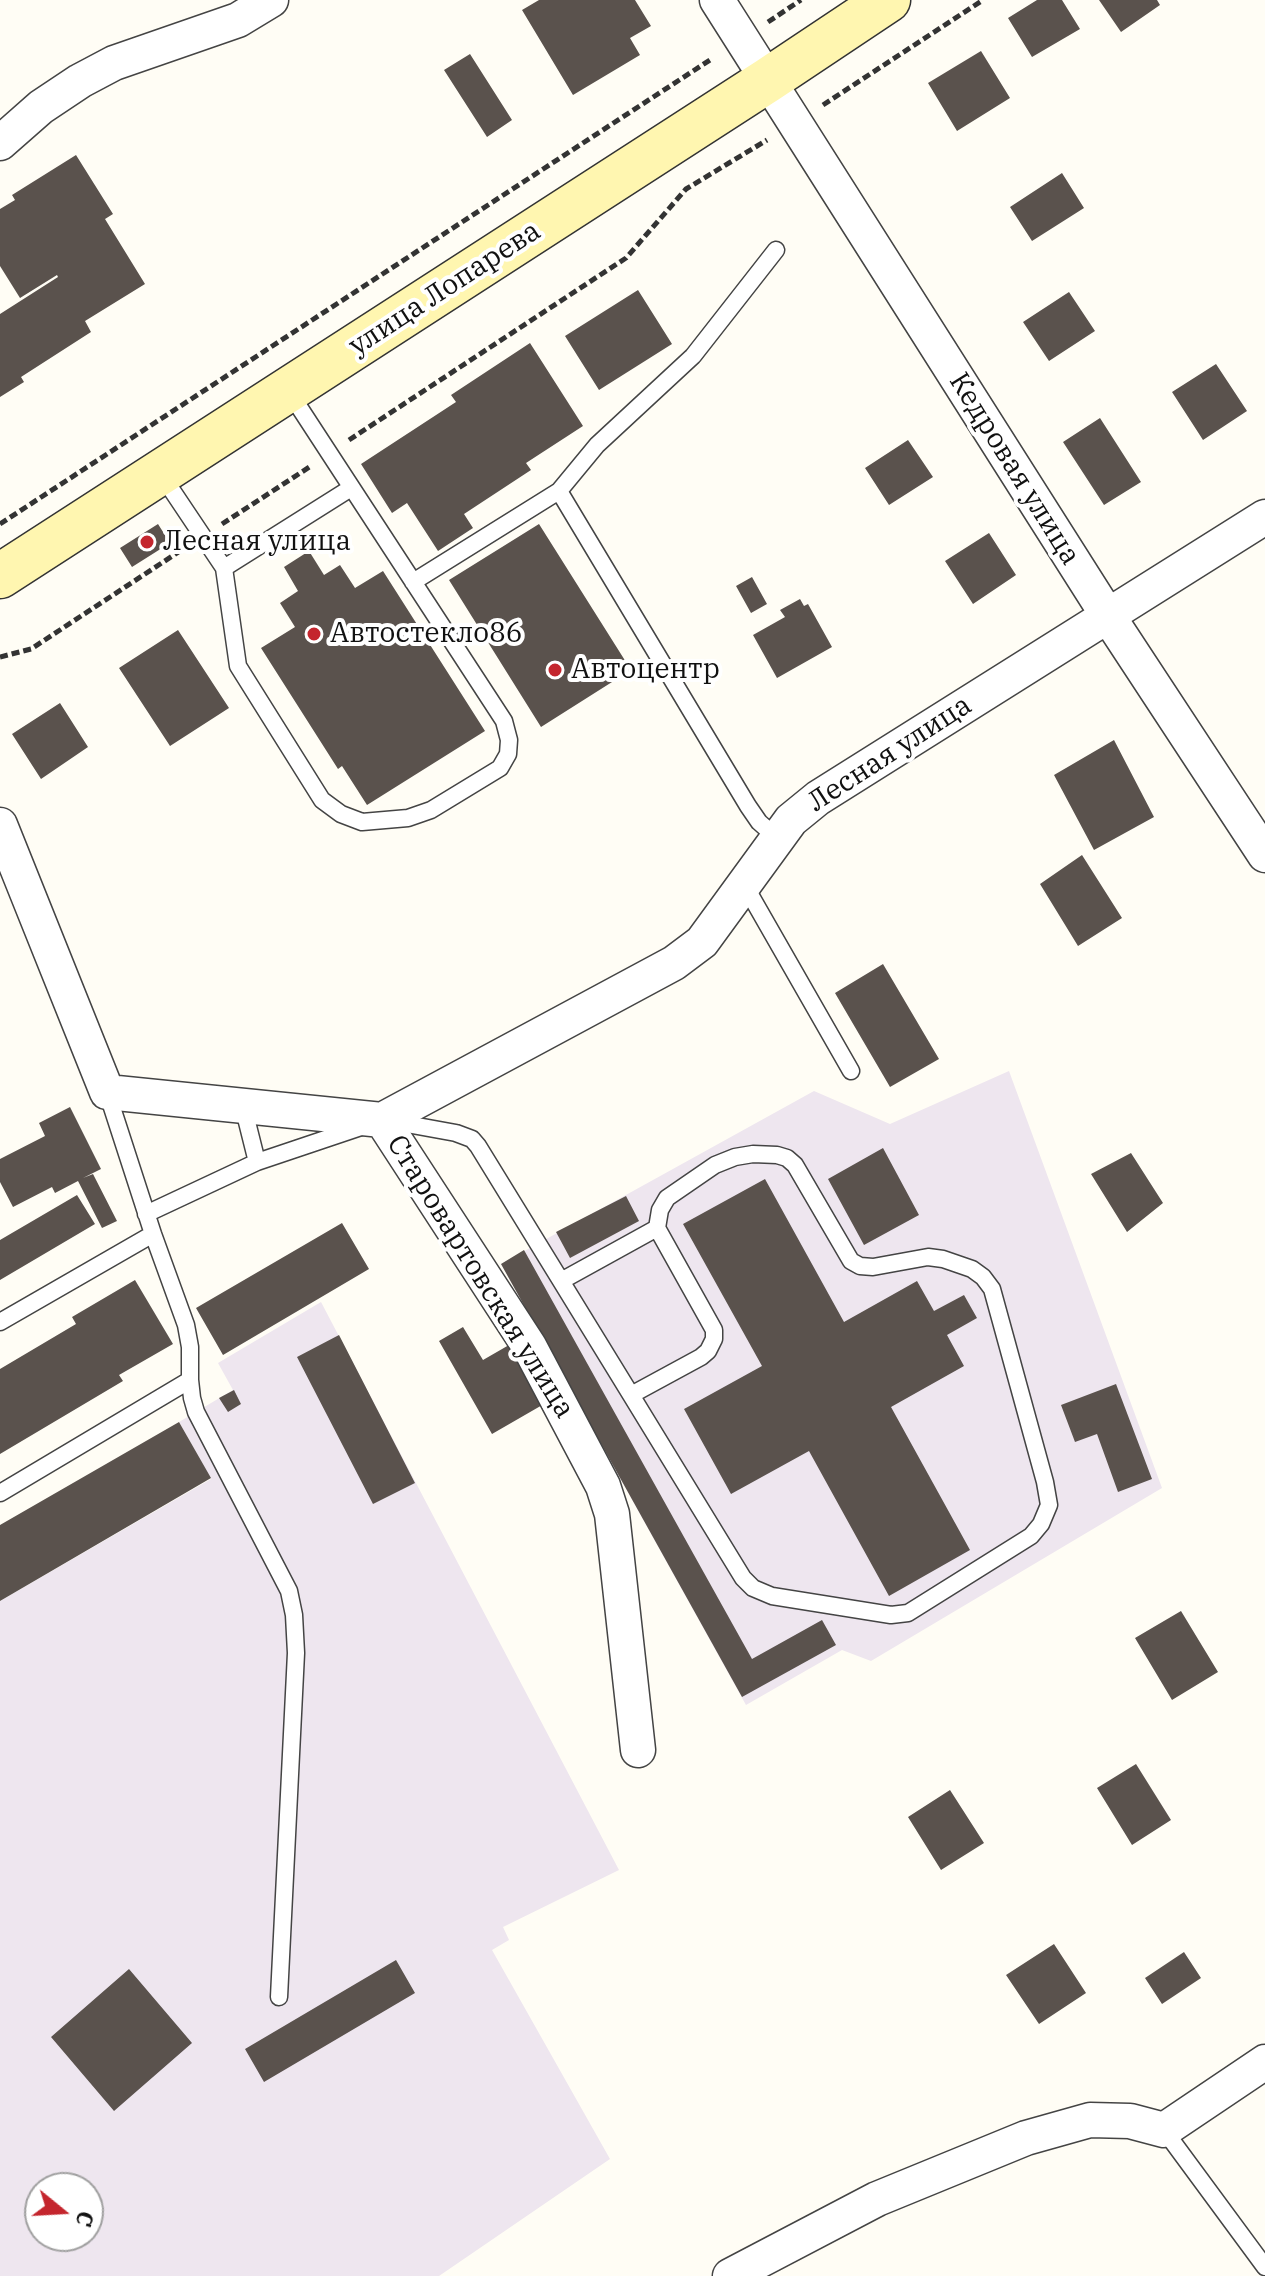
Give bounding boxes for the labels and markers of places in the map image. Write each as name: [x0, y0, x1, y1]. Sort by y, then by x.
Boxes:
place label: Лесная улица: [163, 525, 351, 559]
marker: Лесная улица: [138, 533, 156, 551]
place label: Автостекло86: [330, 617, 523, 651]
marker: Автостекло86: [305, 625, 323, 643]
place label: Автоцентр: [571, 653, 720, 687]
marker: Автоцентр: [546, 661, 564, 679]

